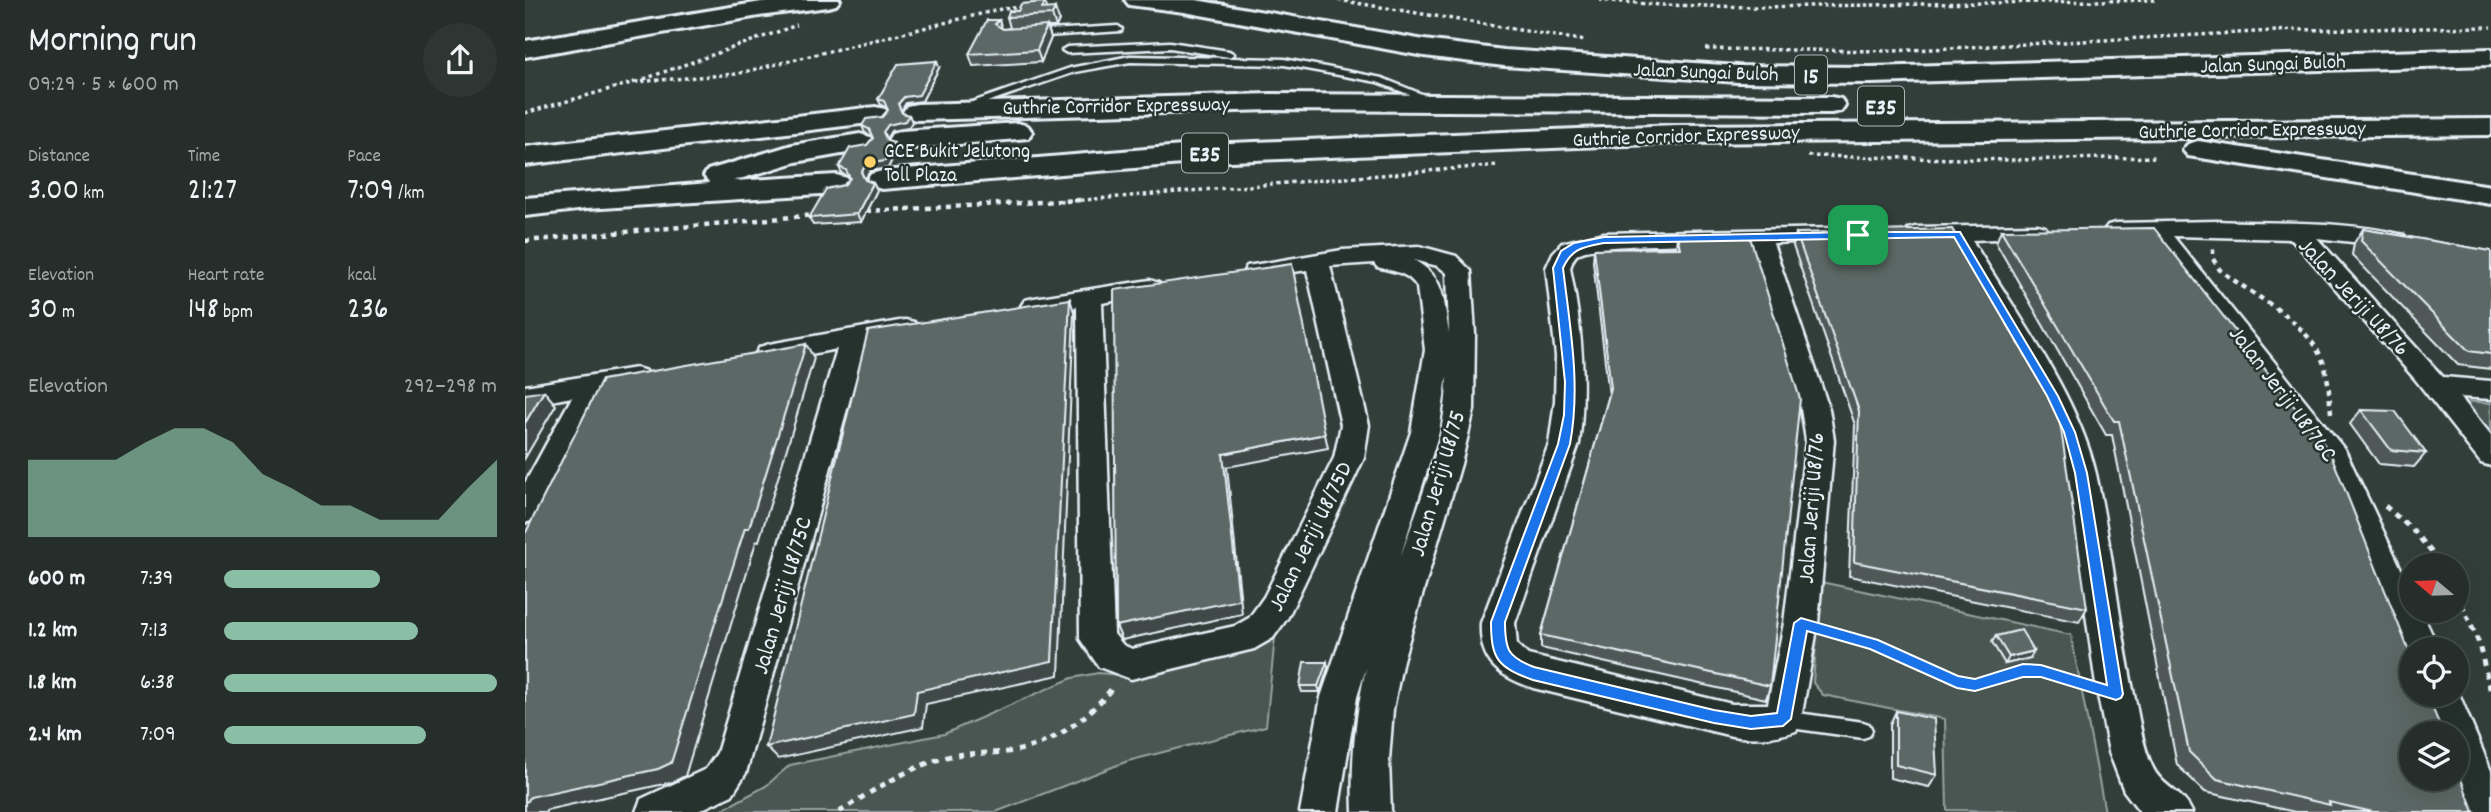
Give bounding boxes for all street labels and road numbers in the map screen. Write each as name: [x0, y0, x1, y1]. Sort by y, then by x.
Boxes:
street label: Jalan Sungai Buloh: [2200, 48, 2346, 84]
road number: 15: [1795, 55, 1827, 94]
street label: Jalan Sungai Buloh: [1633, 56, 1779, 92]
road number: E35: [1858, 86, 1904, 125]
street label: Guthrie Corridor Expressway: [1002, 91, 1230, 125]
street label: Guthrie Corridor Expressway: [2138, 115, 2366, 149]
street label: Guthrie Corridor Expressway: [1572, 119, 1801, 157]
road number: E35: [1182, 134, 1228, 172]
street label: Jalan Jeriji U8/76: [2289, 231, 2417, 365]
street label: Jalan Jeriji U8/76C: [2219, 319, 2344, 470]
street label: Jalan Jeriji U8/75: [1402, 407, 1476, 561]
street label: Jalan Jeriji U8/76: [1791, 432, 1835, 585]
street label: Jalan Jeriji U8/75D: [1261, 457, 1363, 618]
street label: Jalan Jeriji U8/75C: [745, 513, 823, 679]

